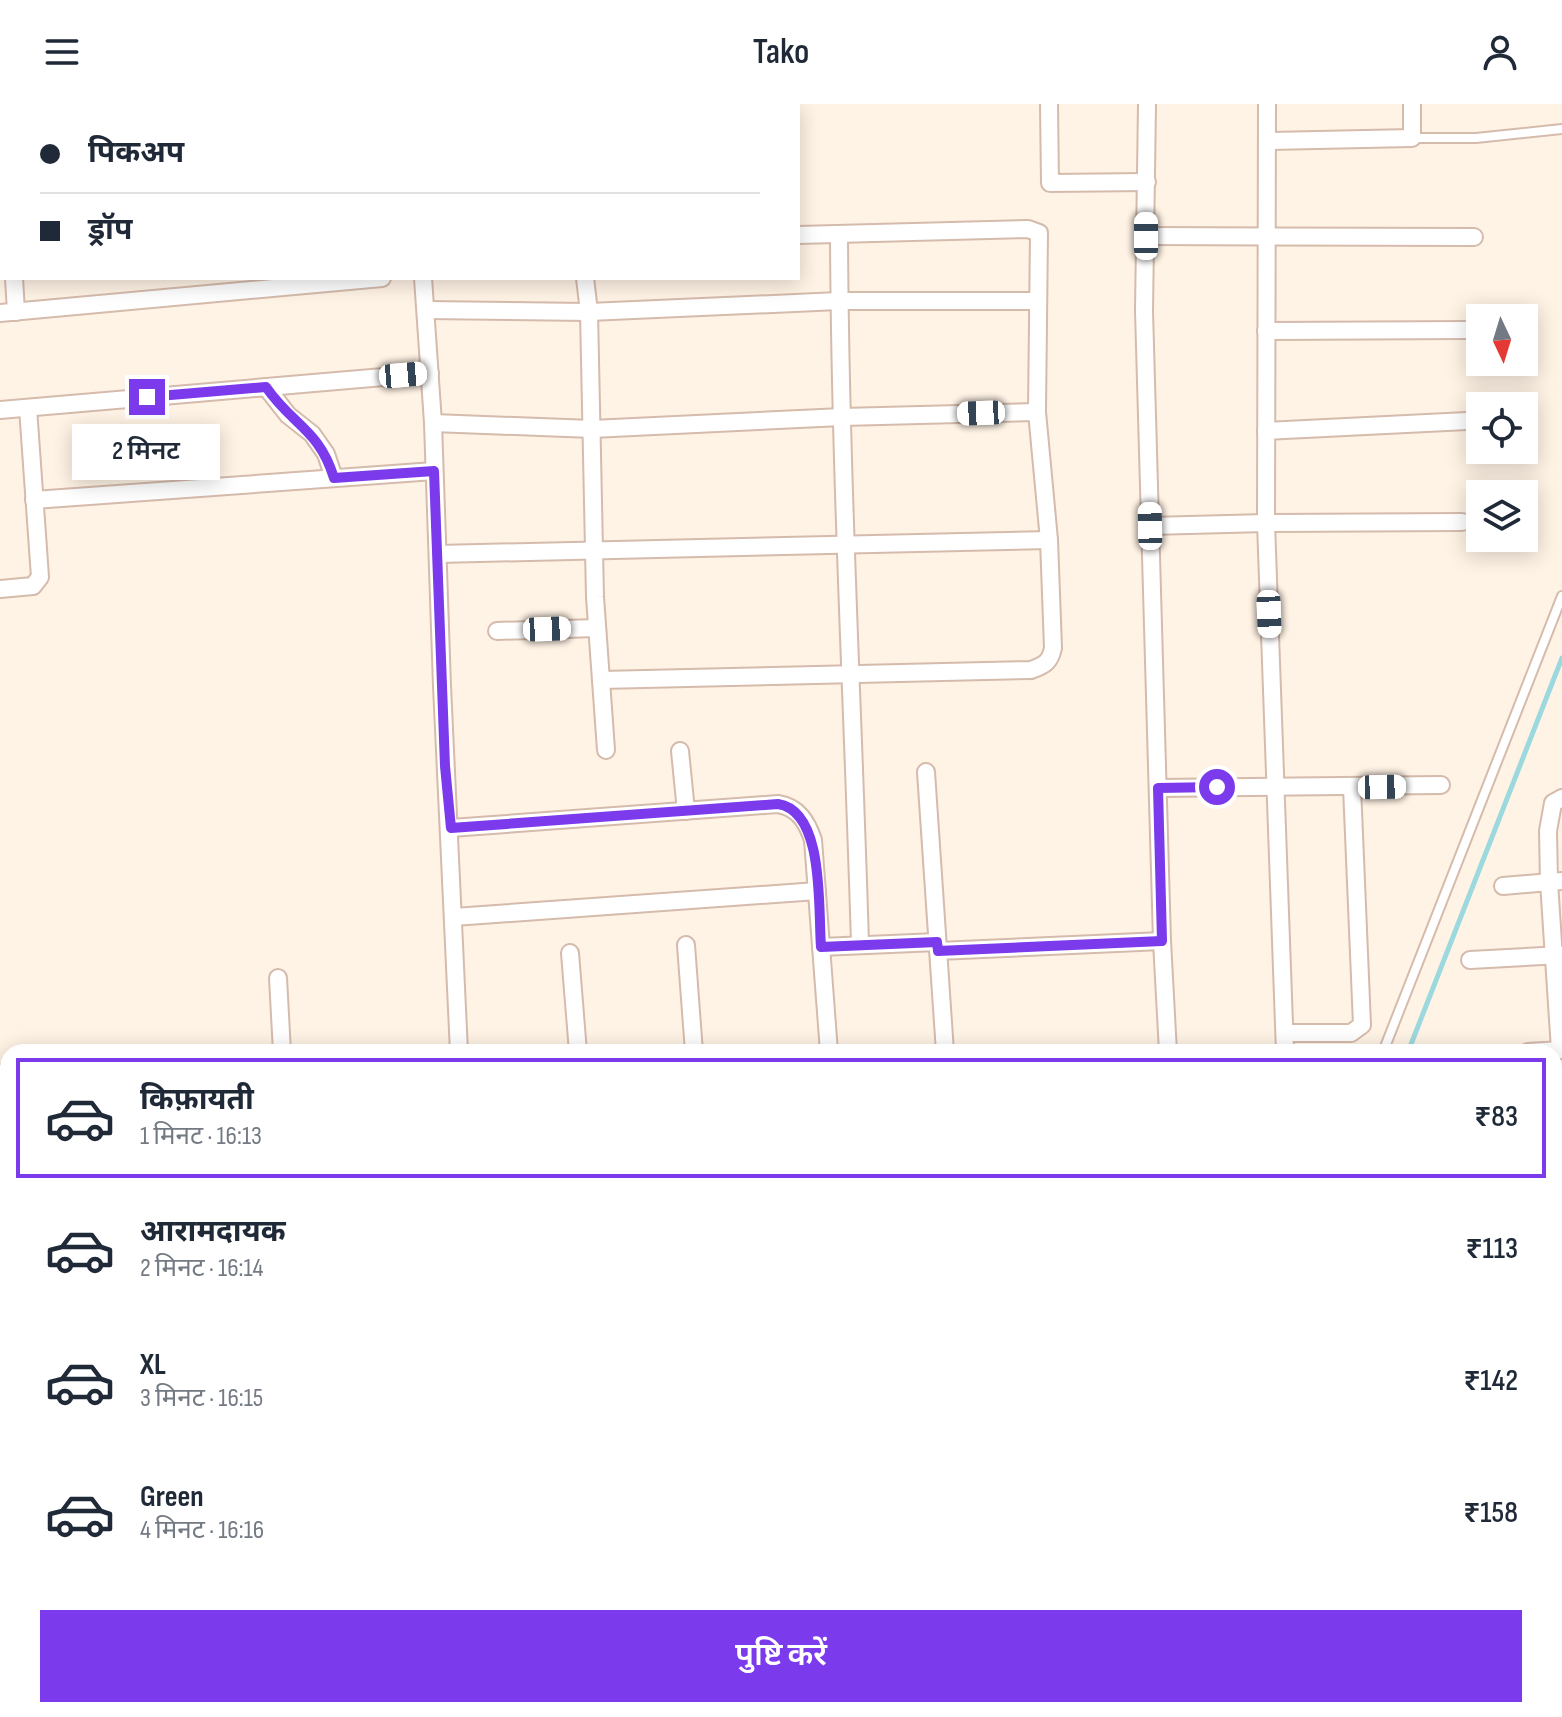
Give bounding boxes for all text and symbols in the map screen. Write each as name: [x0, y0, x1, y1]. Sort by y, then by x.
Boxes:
icon: menu: [40, 30, 84, 74]
icon: person: [1478, 30, 1522, 74]
text: Tako: [753, 31, 809, 74]
text: पिकअप: [88, 135, 184, 171]
text: ड्रॉप: [88, 212, 132, 248]
car: [1134, 212, 1158, 260]
north arrow: [1466, 304, 1538, 376]
map controls: [1466, 304, 1538, 552]
car: [378, 361, 428, 389]
route end: [129, 379, 165, 415]
button: locate: [1466, 392, 1538, 464]
car: [957, 400, 1005, 426]
callout: 2 मिनट: [73, 425, 221, 481]
text: 2 मिनट: [112, 436, 180, 467]
button: layers: [1466, 480, 1538, 552]
car: [1138, 502, 1162, 550]
car: [1256, 590, 1282, 638]
car: [523, 616, 571, 642]
route start: [1199, 769, 1235, 805]
car: [1358, 775, 1406, 799]
icon: car: [44, 1082, 116, 1154]
text: किफ़ायती: [140, 1082, 254, 1118]
text: ₹83: [1474, 1099, 1518, 1135]
text: 1 मिनट · 16:13: [140, 1121, 262, 1152]
icon: car: [44, 1214, 116, 1286]
text: आरामदायक: [140, 1214, 286, 1250]
text: ₹113: [1466, 1231, 1518, 1267]
text: 2 मिनट · 16:14: [140, 1253, 263, 1284]
icon: car: [44, 1346, 116, 1418]
text: XL: [140, 1347, 166, 1383]
text: ₹142: [1463, 1363, 1518, 1399]
text: 3 मिनट · 16:15: [140, 1383, 263, 1414]
icon: car: [44, 1478, 116, 1550]
text: Green: [140, 1479, 204, 1515]
text: ₹158: [1463, 1495, 1518, 1531]
text: 4 मिनट · 16:16: [140, 1515, 264, 1546]
button: पुष्टि करें: [40, 1610, 1522, 1702]

